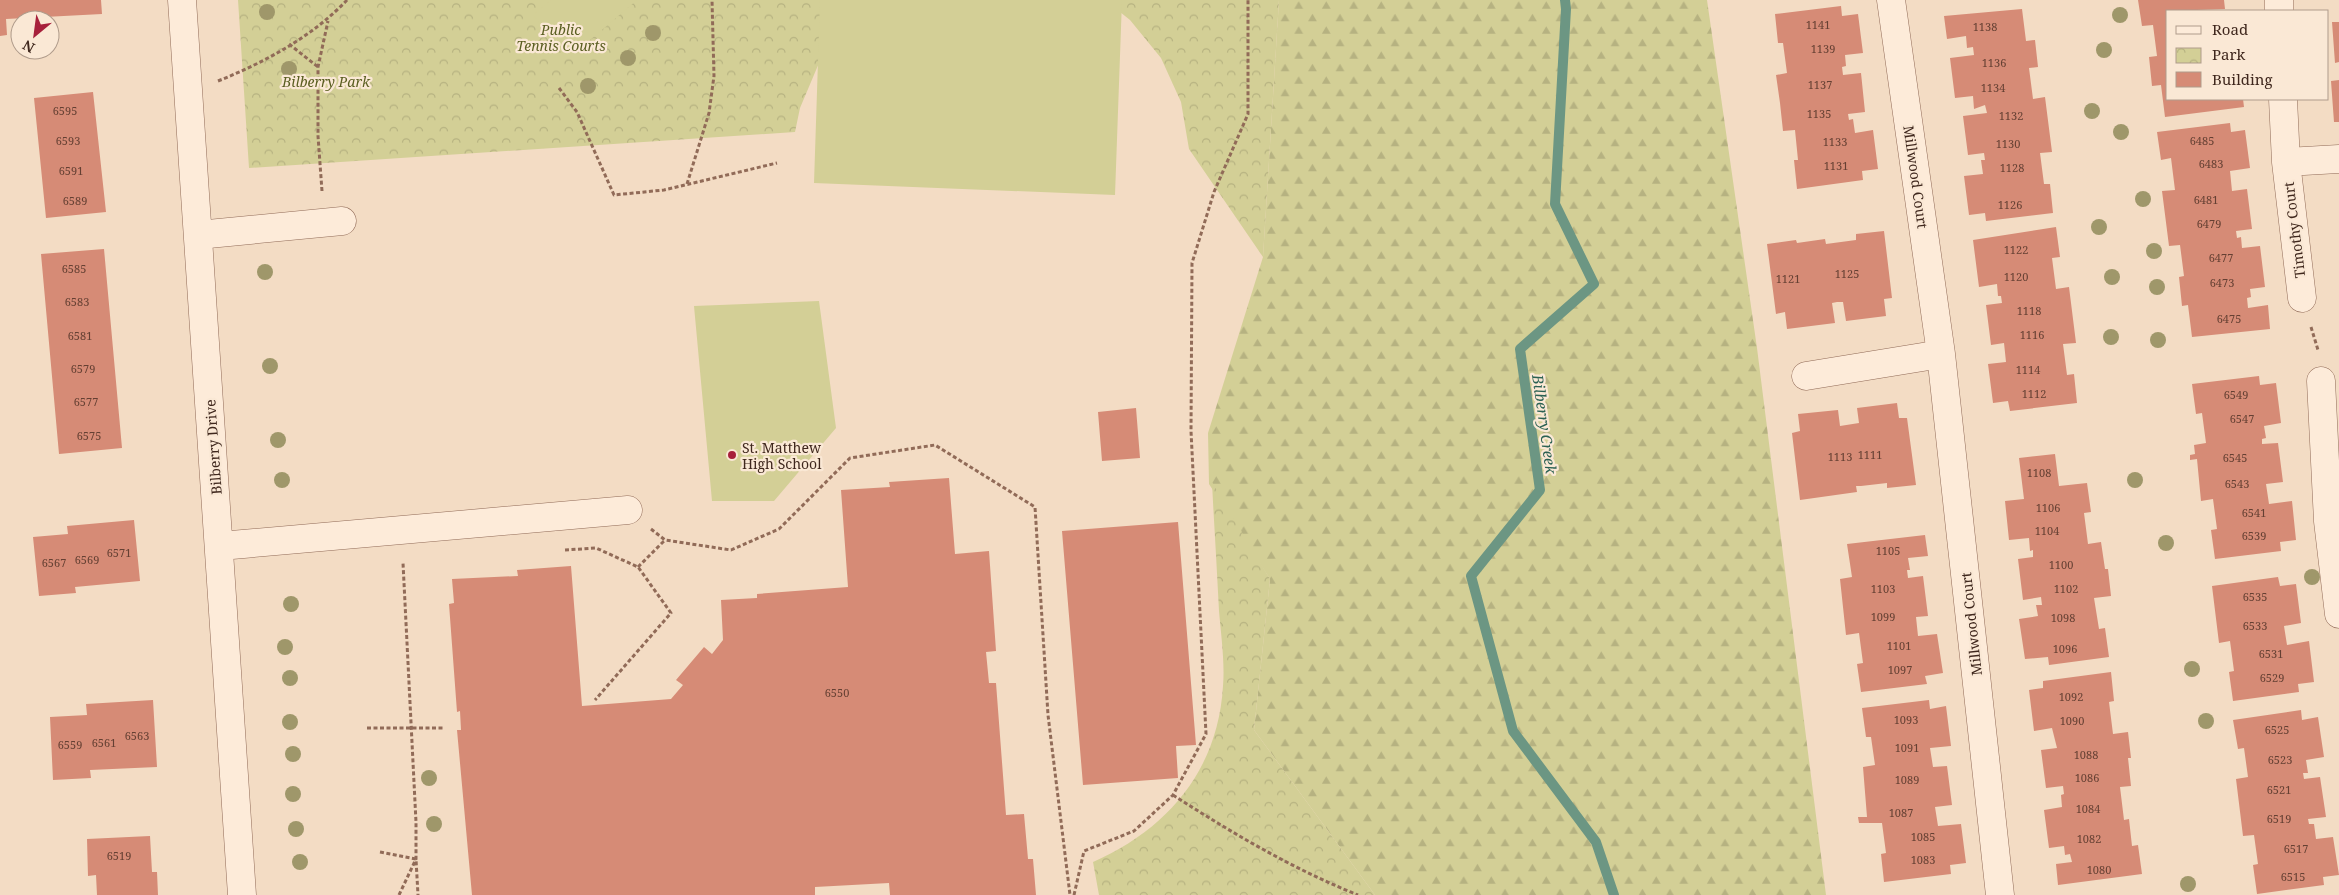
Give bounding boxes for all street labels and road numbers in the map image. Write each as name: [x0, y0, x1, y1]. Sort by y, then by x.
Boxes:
street label: Millwood Court: [1899, 124, 1933, 230]
street label: Timothy Court: [2279, 181, 2309, 279]
street label: Bilberry Drive: [200, 399, 226, 495]
street label: Millwood Court: [1956, 571, 1986, 677]

